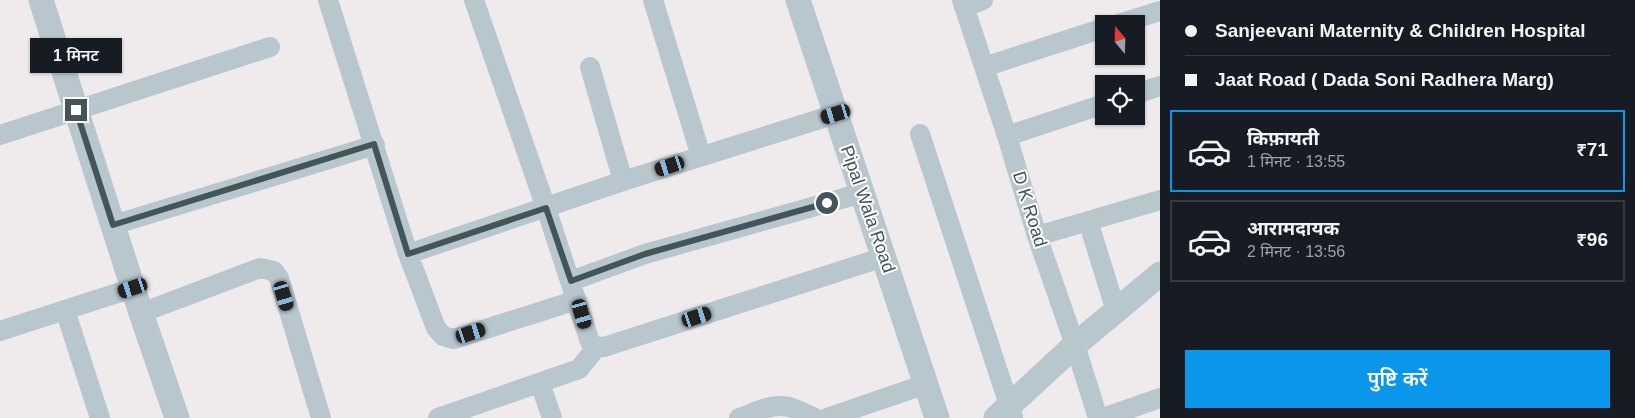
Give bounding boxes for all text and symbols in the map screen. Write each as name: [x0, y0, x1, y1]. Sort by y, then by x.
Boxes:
north arrow: [1095, 15, 1145, 65]
map controls: [1095, 15, 1145, 125]
text: Sanjeevani Maternity & Children Hospital: [1215, 20, 1586, 41]
callout: 1 मिनट: [30, 38, 122, 72]
text: 1 मिनट: [53, 47, 99, 64]
text: Jaat Road ( Dada Soni Radhera Marg): [1215, 69, 1554, 90]
button: locate: [1095, 75, 1145, 125]
route end: [65, 99, 87, 121]
car: [819, 102, 852, 126]
text: किफ़ायती: [1247, 128, 1319, 149]
icon: car: [1187, 129, 1232, 174]
text: ₹71: [1576, 139, 1608, 160]
street label: Pipal Wala Road: [837, 143, 899, 275]
text: 1 मिनट · 13:55: [1247, 153, 1345, 170]
car: [653, 154, 686, 178]
street label: D K Road: [1009, 169, 1051, 249]
route start: [816, 192, 838, 214]
text: आरामदायक: [1247, 218, 1339, 239]
icon: car: [1187, 219, 1232, 264]
text: ₹96: [1576, 229, 1608, 250]
text: 2 मिनट · 13:56: [1247, 243, 1345, 260]
car: [116, 276, 149, 300]
car: [272, 279, 295, 313]
car: [570, 298, 593, 330]
car: [680, 305, 713, 329]
car: [454, 321, 487, 345]
button: पुष्टि करें: [1185, 350, 1610, 408]

